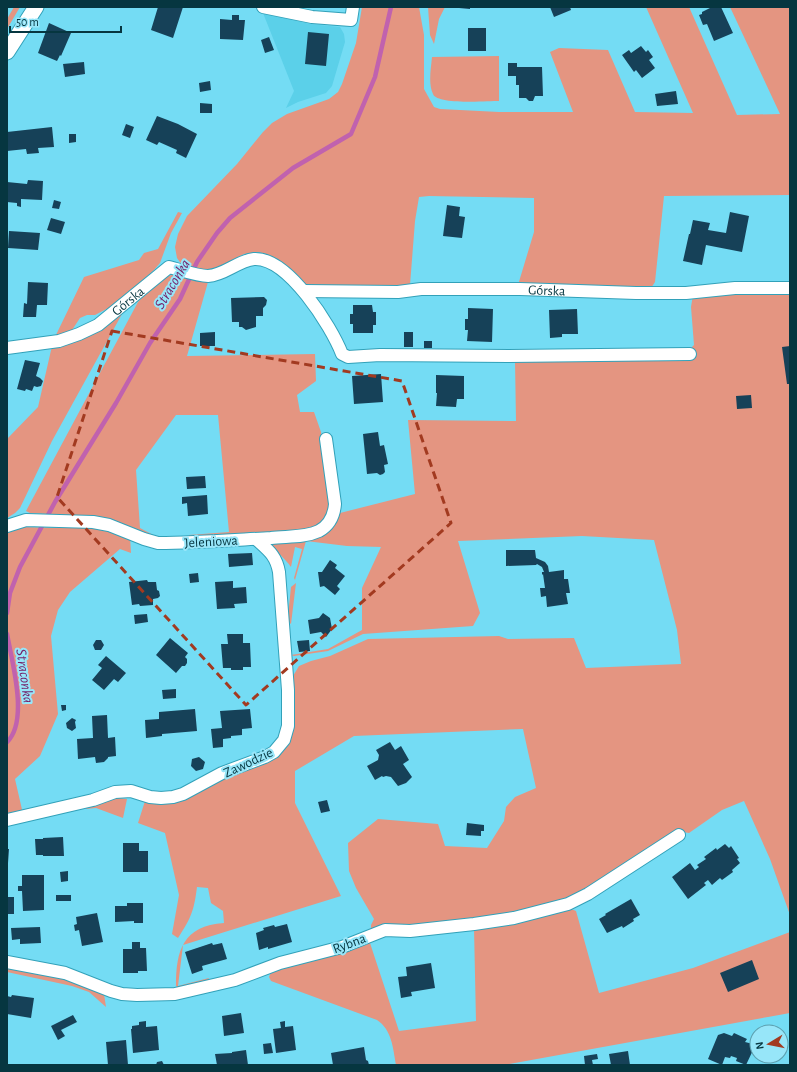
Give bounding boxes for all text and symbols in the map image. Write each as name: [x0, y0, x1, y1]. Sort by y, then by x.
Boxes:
scale bar: [10, 8, 121, 34]
text: 50 m: [16, 16, 39, 28]
water label: Straconka: [152, 257, 193, 312]
street label: Górska: [528, 283, 566, 299]
street label: Górska: [109, 284, 148, 319]
street label: Jeleniowa: [184, 534, 239, 550]
water label: Straconka: [13, 648, 36, 704]
street label: Zawodzie: [222, 745, 275, 780]
street label: Rybna: [331, 931, 368, 956]
north arrow: [749, 1024, 789, 1064]
text: N: [754, 1041, 766, 1050]

